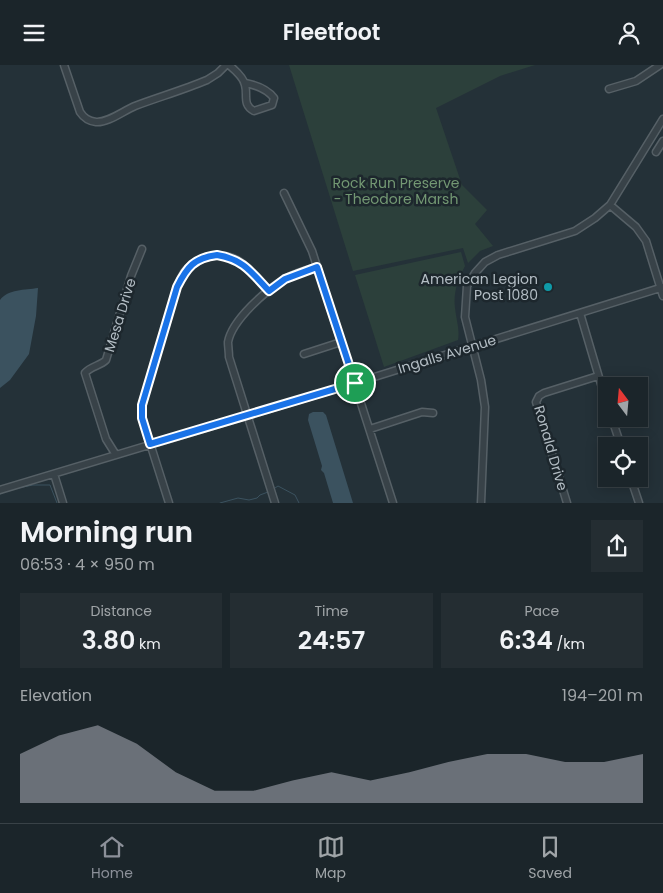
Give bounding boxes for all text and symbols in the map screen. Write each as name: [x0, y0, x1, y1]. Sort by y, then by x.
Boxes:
text: Fleetfoot: [283, 17, 380, 48]
icon: menu: [20, 19, 48, 47]
icon: person: [615, 19, 643, 47]
park label: Rock Run Preserve - Theodore Marsh: [333, 173, 460, 209]
place label: American Legion Post 1080: [421, 269, 538, 305]
street label: Mesa Drive: [99, 275, 141, 354]
marker: American Legion Post 1080: [542, 281, 554, 293]
street label: Ingalls Avenue: [395, 329, 499, 378]
pin: [334, 362, 376, 404]
icon: arrive: [341, 369, 369, 397]
north arrow: [598, 377, 648, 427]
map controls: [598, 377, 648, 487]
street label: Ronald Drive: [529, 403, 573, 493]
button: locate: [598, 437, 648, 487]
text: Morning run: [20, 513, 193, 552]
button: share: [591, 520, 643, 572]
text: 06:53 · 4 × 950 m: [20, 553, 155, 576]
text: Distance: [90, 601, 152, 621]
text: Time: [314, 601, 349, 621]
text: Pace: [524, 601, 559, 621]
text: 3.80: [82, 623, 135, 658]
text: 24:57: [298, 623, 365, 658]
text: 6:34: [499, 623, 553, 658]
text: km: [135, 634, 161, 654]
text: /km: [553, 634, 585, 654]
text: Elevation: [20, 684, 92, 707]
text: 194–201 m: [562, 684, 643, 707]
tab: Home: [91, 833, 133, 884]
tab: Map: [315, 833, 346, 884]
tab: Saved: [528, 833, 572, 884]

